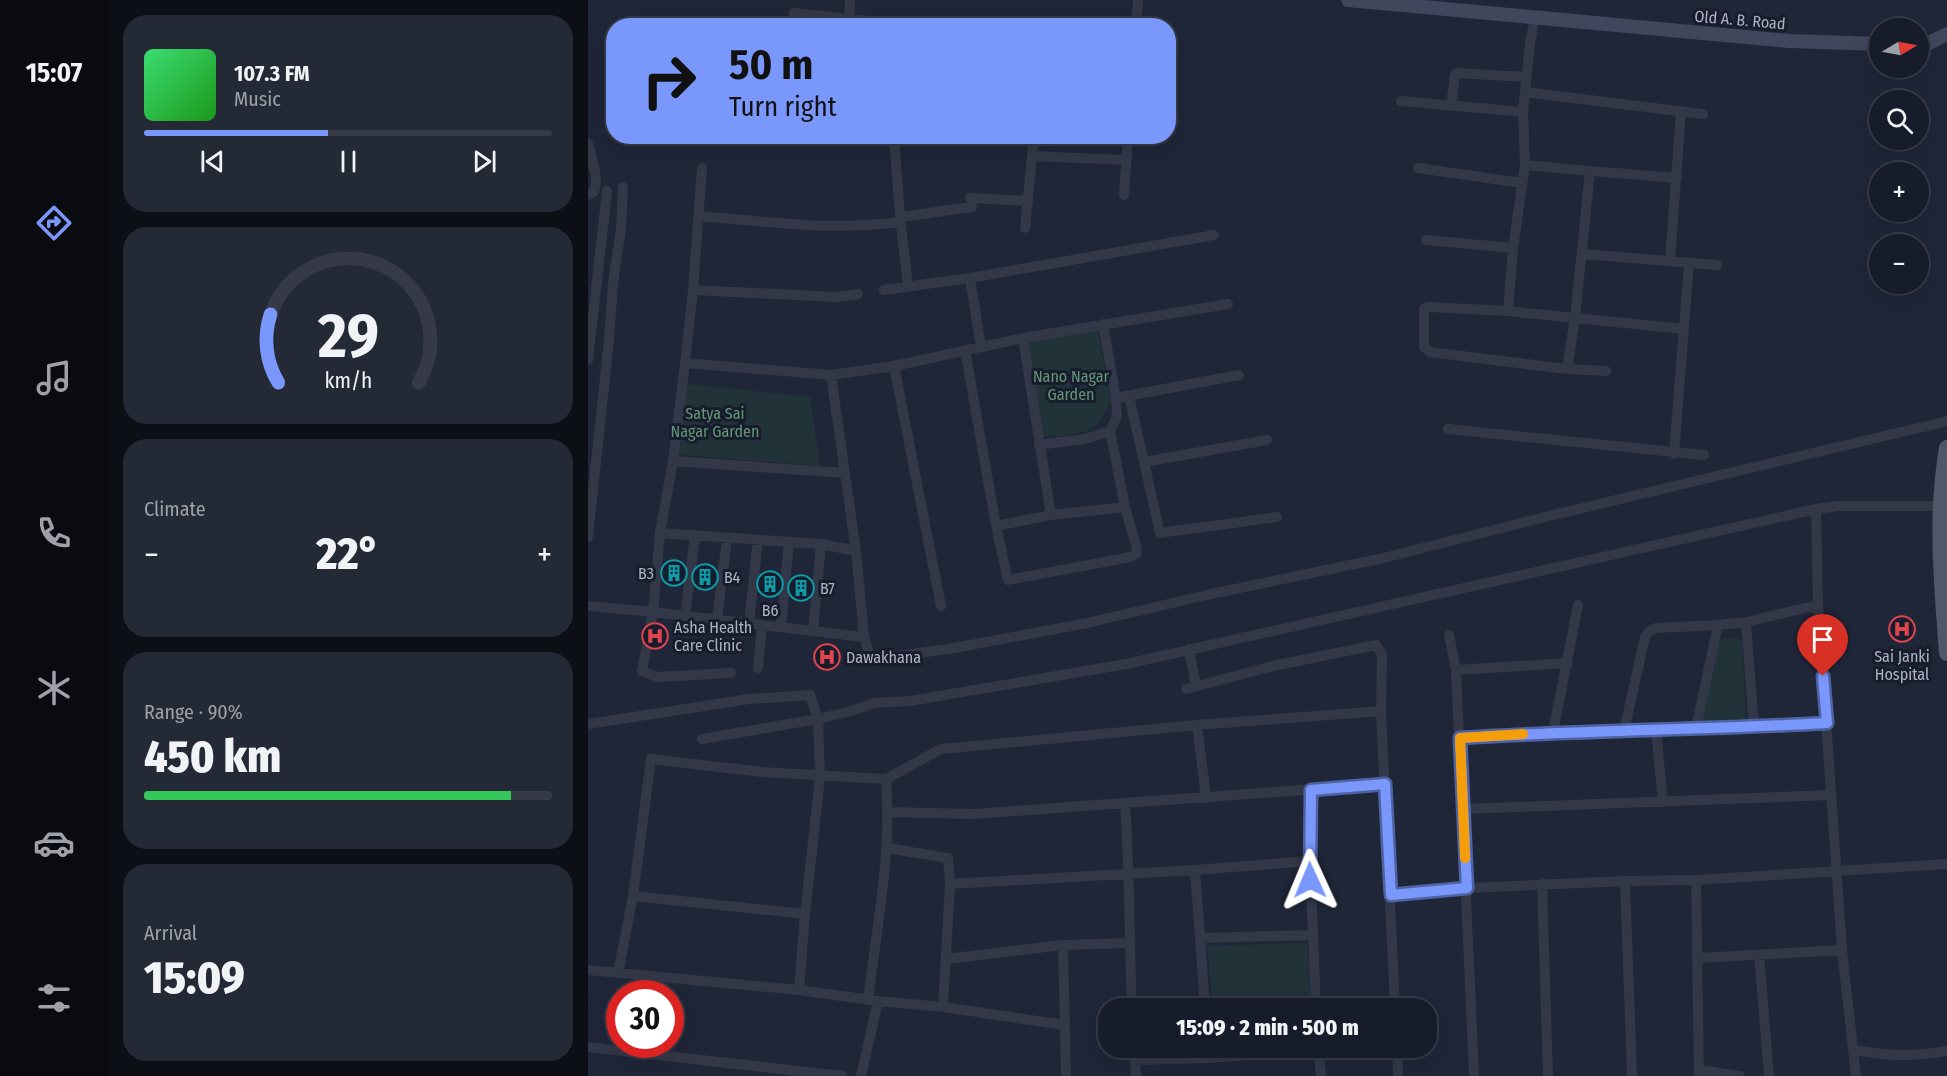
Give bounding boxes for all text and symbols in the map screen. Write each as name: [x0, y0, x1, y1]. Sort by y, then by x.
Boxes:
street label: Old A. B. Road: [1694, 7, 1786, 33]
north arrow: [1869, 18, 1929, 78]
map controls: [1869, 18, 1929, 294]
text: 50 m: [729, 40, 813, 90]
icon: right: [630, 42, 708, 120]
text: 15:07: [26, 57, 82, 89]
text: 107.3 FM: [234, 60, 310, 87]
text: Music: [234, 87, 281, 111]
button: search: [1869, 90, 1929, 150]
text: Turn right: [729, 91, 837, 123]
icon: previous: [196, 145, 229, 178]
icon: pause: [332, 145, 365, 178]
icon: next: [468, 145, 501, 178]
button: +: [1869, 162, 1929, 222]
icon: directions: [33, 202, 75, 244]
button: −: [1869, 234, 1929, 294]
text: 29: [317, 299, 378, 374]
icon: music: [33, 357, 75, 399]
park label: Nano Nagar Garden: [1033, 367, 1110, 404]
text: km/h: [324, 368, 372, 394]
park label: Satya Sai Nagar Garden: [671, 404, 759, 441]
text: Climate: [144, 497, 206, 521]
icon: phone: [33, 512, 75, 554]
text: 22°: [316, 527, 380, 581]
text: −: [144, 535, 159, 575]
text: +: [537, 535, 552, 575]
building icon: B3: [659, 558, 689, 588]
building icon: B4: [690, 562, 720, 592]
place label: B3: [638, 564, 654, 583]
place label: B4: [724, 568, 741, 587]
building icon: B6: [755, 569, 785, 599]
building icon: B7: [786, 573, 816, 603]
place label: B7: [820, 579, 835, 598]
place label: B6: [762, 601, 778, 620]
pin: [1797, 614, 1848, 676]
hospital icon: Sai Janki Hospital: [1887, 614, 1917, 644]
place label: Asha Health Care Clinic: [674, 618, 752, 655]
hospital icon: Asha Health Care Clinic: [640, 621, 670, 651]
icon: arrive: [1806, 623, 1839, 656]
hospital icon: Dawakhana: [812, 642, 842, 672]
place label: Sai Janki Hospital: [1874, 647, 1930, 684]
place label: Dawakhana: [846, 648, 921, 667]
icon: climate: [33, 667, 75, 709]
text: Range · 90%: [144, 700, 243, 724]
text: 450 km: [144, 730, 281, 784]
icon: car: [33, 822, 75, 864]
position arrow: [1278, 848, 1342, 912]
text: Arrival: [144, 921, 197, 945]
text: 15:09: [144, 951, 245, 1005]
icon: filters: [33, 977, 75, 1019]
speed limit sign: 30: [606, 980, 684, 1058]
text: 15:09 · 2 min · 500 m: [1176, 1014, 1359, 1041]

